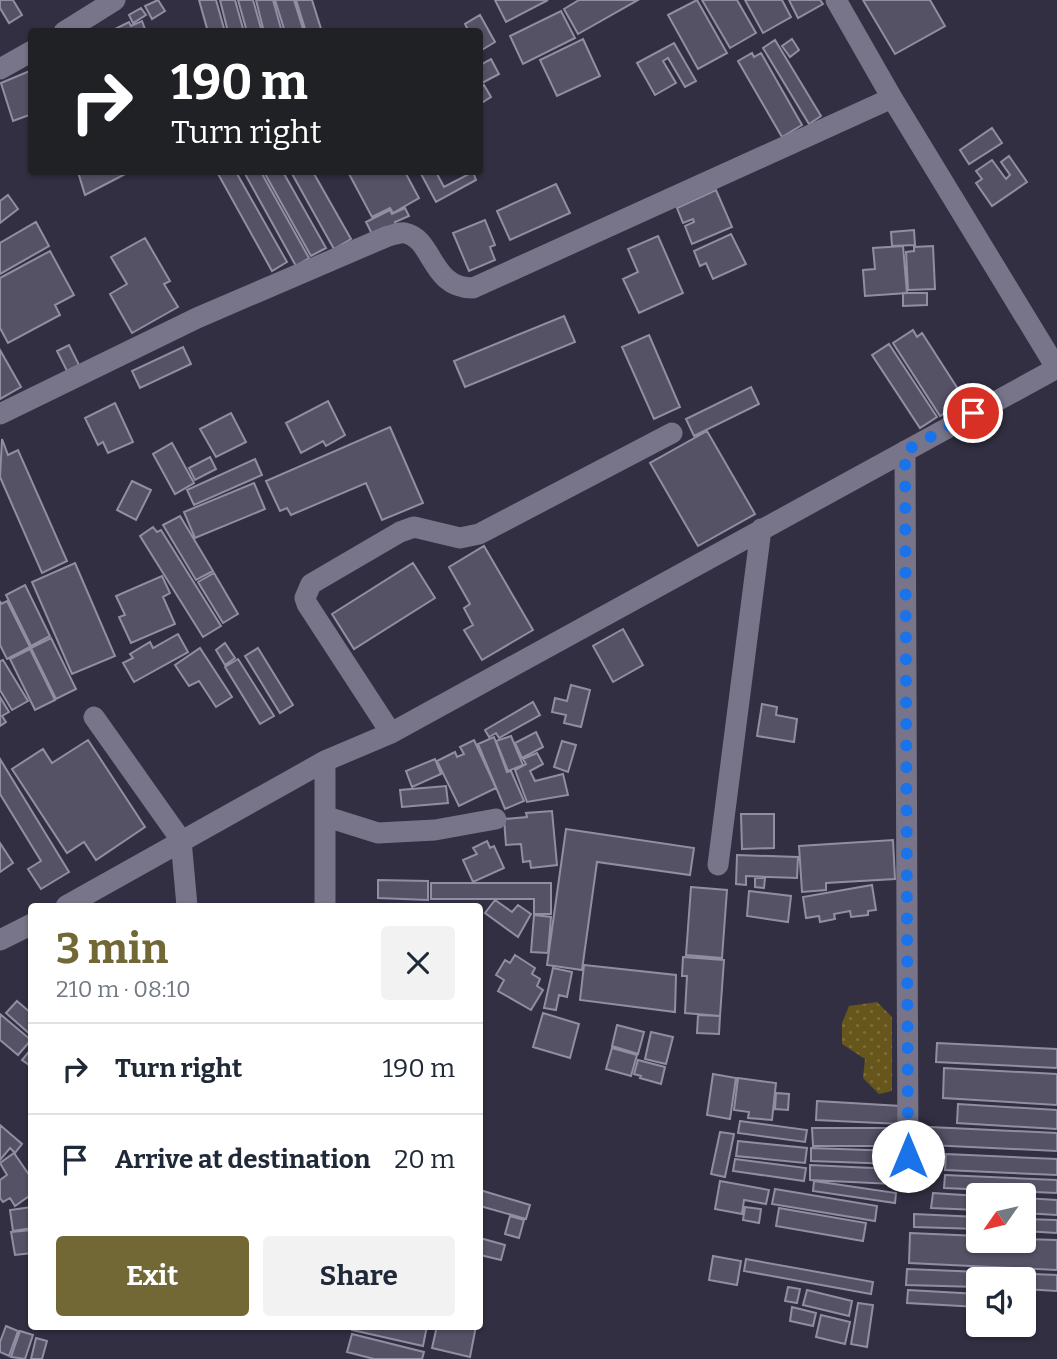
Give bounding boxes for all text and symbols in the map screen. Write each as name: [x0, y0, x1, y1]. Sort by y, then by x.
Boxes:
text: 190 m: [171, 53, 308, 112]
icon: right: [56, 56, 147, 147]
text: Turn right: [171, 113, 322, 151]
pin: [943, 383, 1003, 443]
icon: arrive: [954, 394, 992, 432]
text: 3 min: [56, 924, 168, 974]
button: close: [381, 926, 455, 1000]
text: 210 m · 08:10: [56, 975, 191, 1003]
icon: right: [56, 1050, 94, 1088]
text: Turn right: [115, 1053, 242, 1084]
text: 190 m: [383, 1053, 455, 1084]
position arrow: [871, 1119, 945, 1193]
icon: arrive: [56, 1141, 94, 1179]
text: Arrive at destination: [115, 1144, 370, 1175]
text: 20 m: [394, 1144, 455, 1175]
north arrow: [966, 1183, 1036, 1253]
map controls: [966, 1183, 1036, 1337]
button: Exit: [56, 1236, 249, 1316]
button: Share: [263, 1236, 455, 1316]
button: sound: [966, 1267, 1036, 1337]

